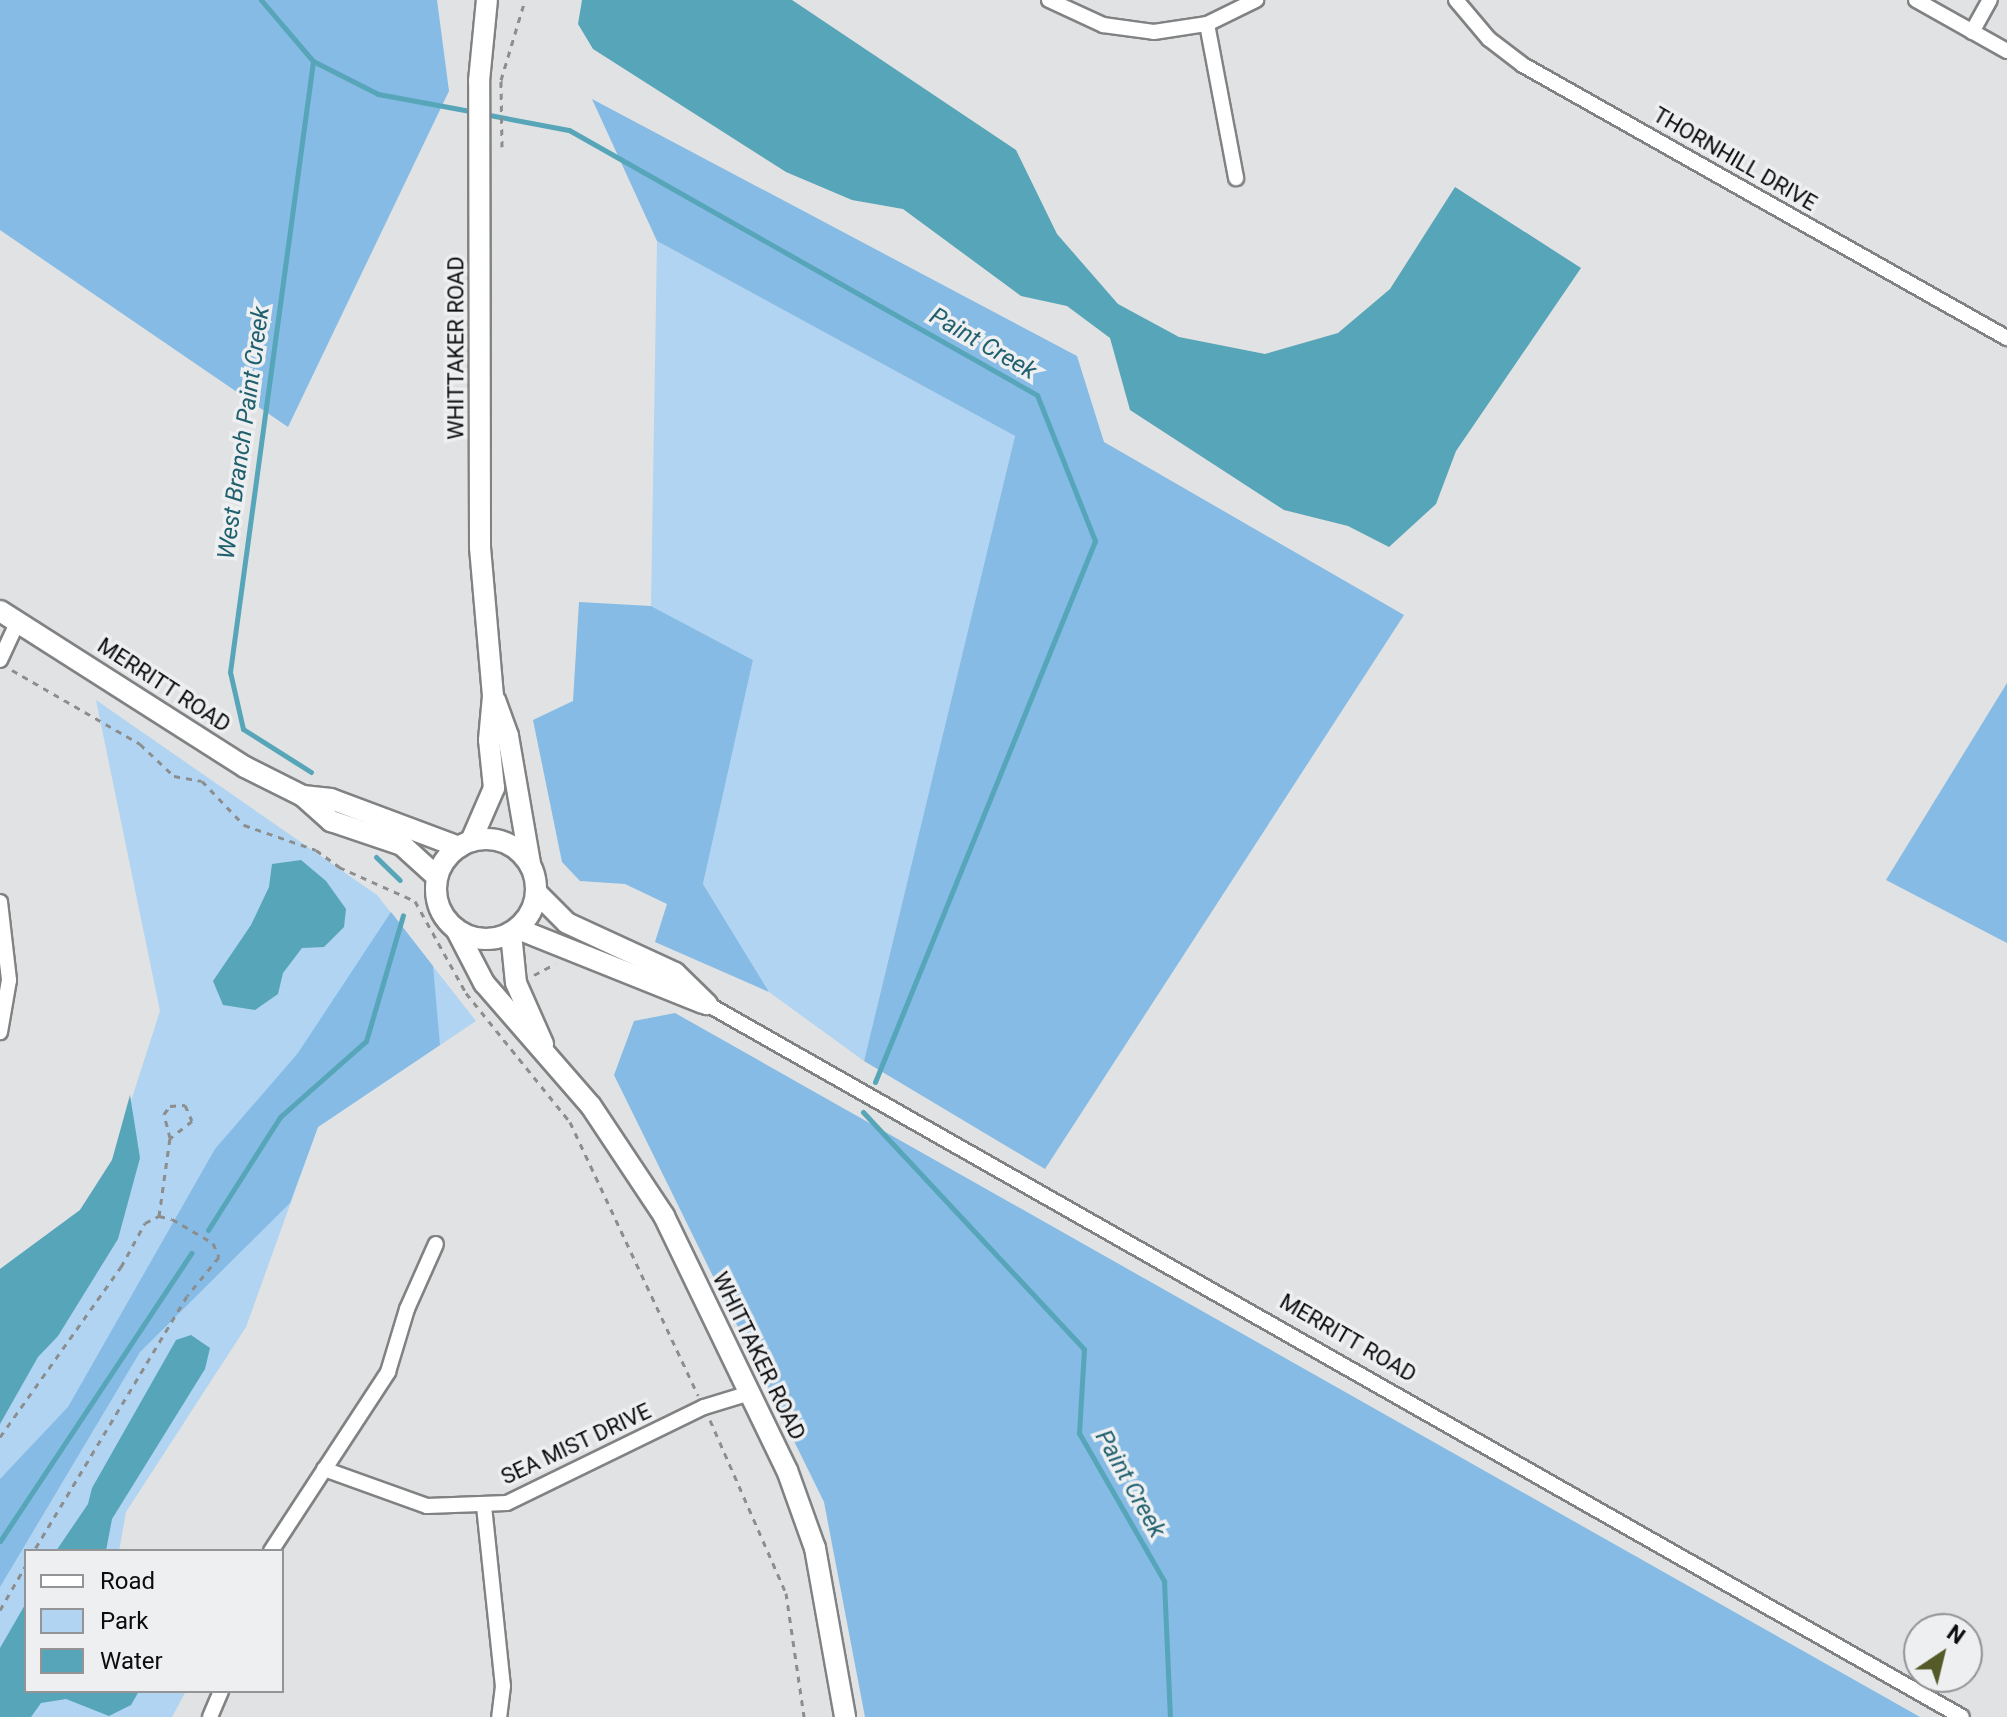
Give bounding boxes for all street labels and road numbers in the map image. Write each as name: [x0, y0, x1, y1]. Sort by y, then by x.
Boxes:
street label: THORNHILL DRIVE: [1648, 101, 1822, 217]
street label: WHITTAKER ROAD: [443, 256, 469, 440]
street label: MERRITT ROAD: [92, 632, 236, 738]
street label: WHITTAKER ROAD: [707, 1268, 811, 1444]
street label: MERRITT ROAD: [1275, 1288, 1421, 1388]
street label: SEA MIST DRIVE: [497, 1398, 655, 1490]

